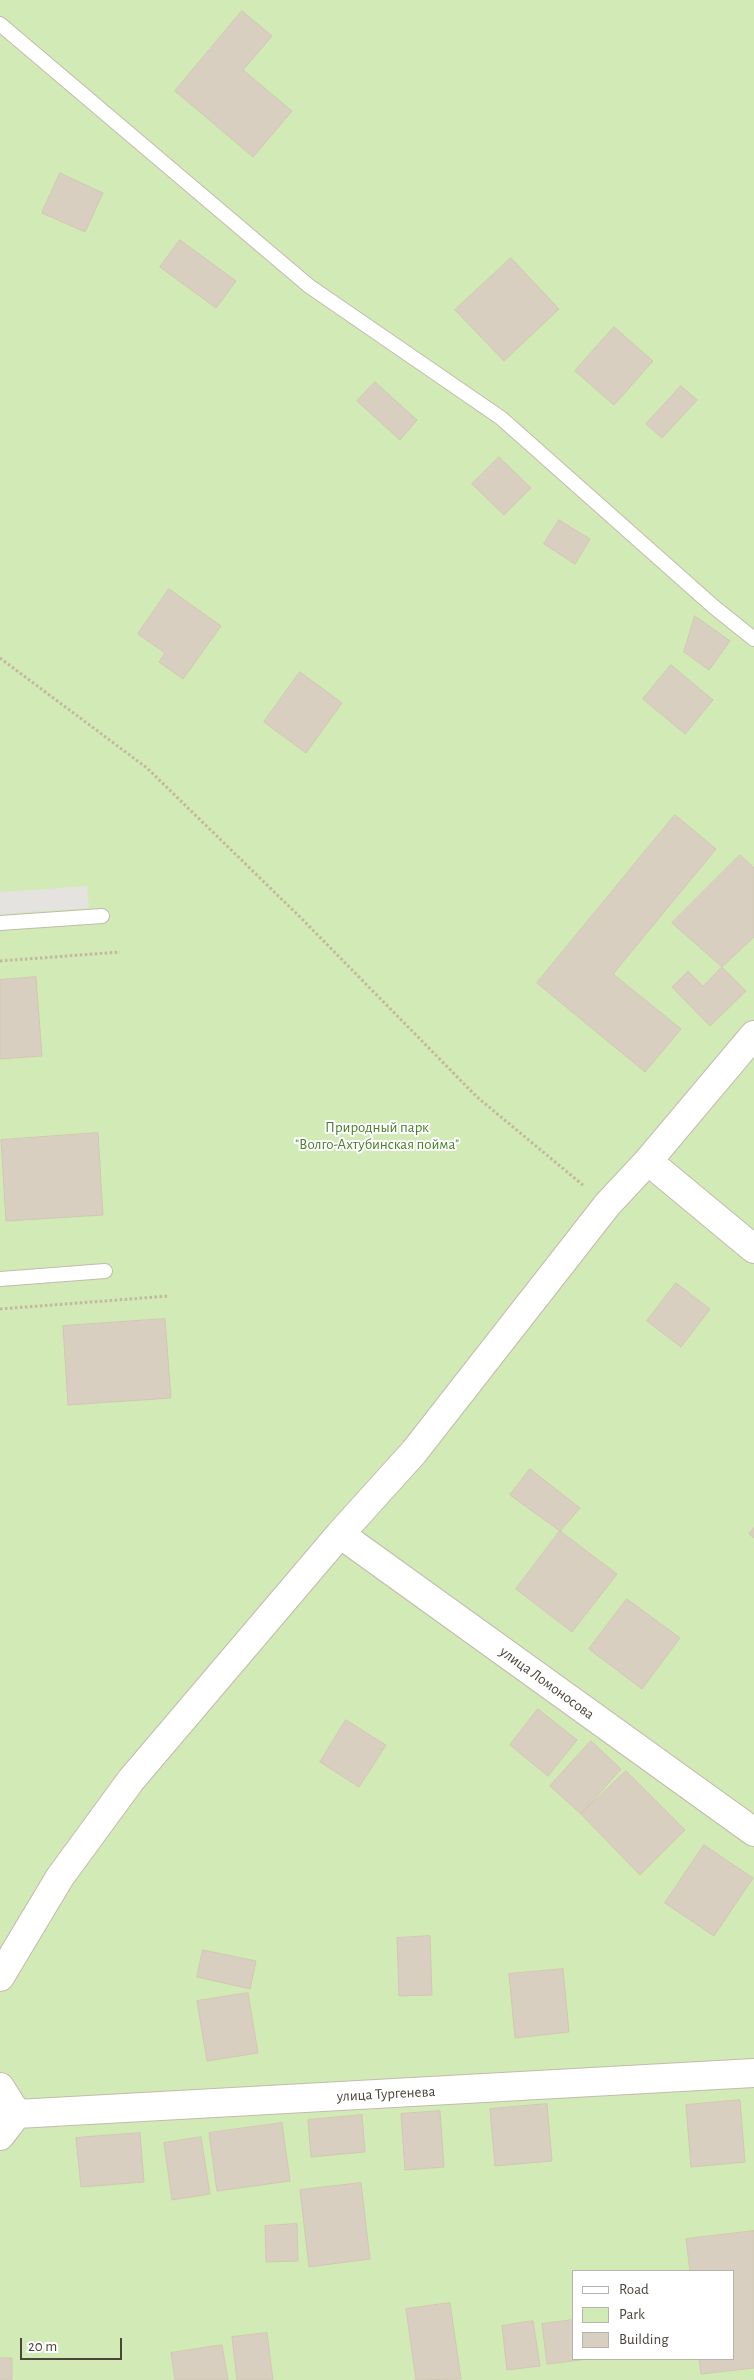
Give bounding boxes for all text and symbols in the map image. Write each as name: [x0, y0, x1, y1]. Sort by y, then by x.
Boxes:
park label: Природный парк "Волго-Ахтубинская пойма": [295, 1118, 459, 1153]
street label: улица Ломоносова: [496, 1643, 598, 1723]
street label: улица Тургенева: [336, 2082, 436, 2106]
legend: [572, 2270, 734, 2360]
text: Road: [619, 2282, 649, 2297]
text: Park: [619, 2307, 645, 2322]
scale bar: [22, 2328, 125, 2360]
text: Building: [619, 2332, 669, 2347]
text: 20 m: [28, 2339, 57, 2354]

